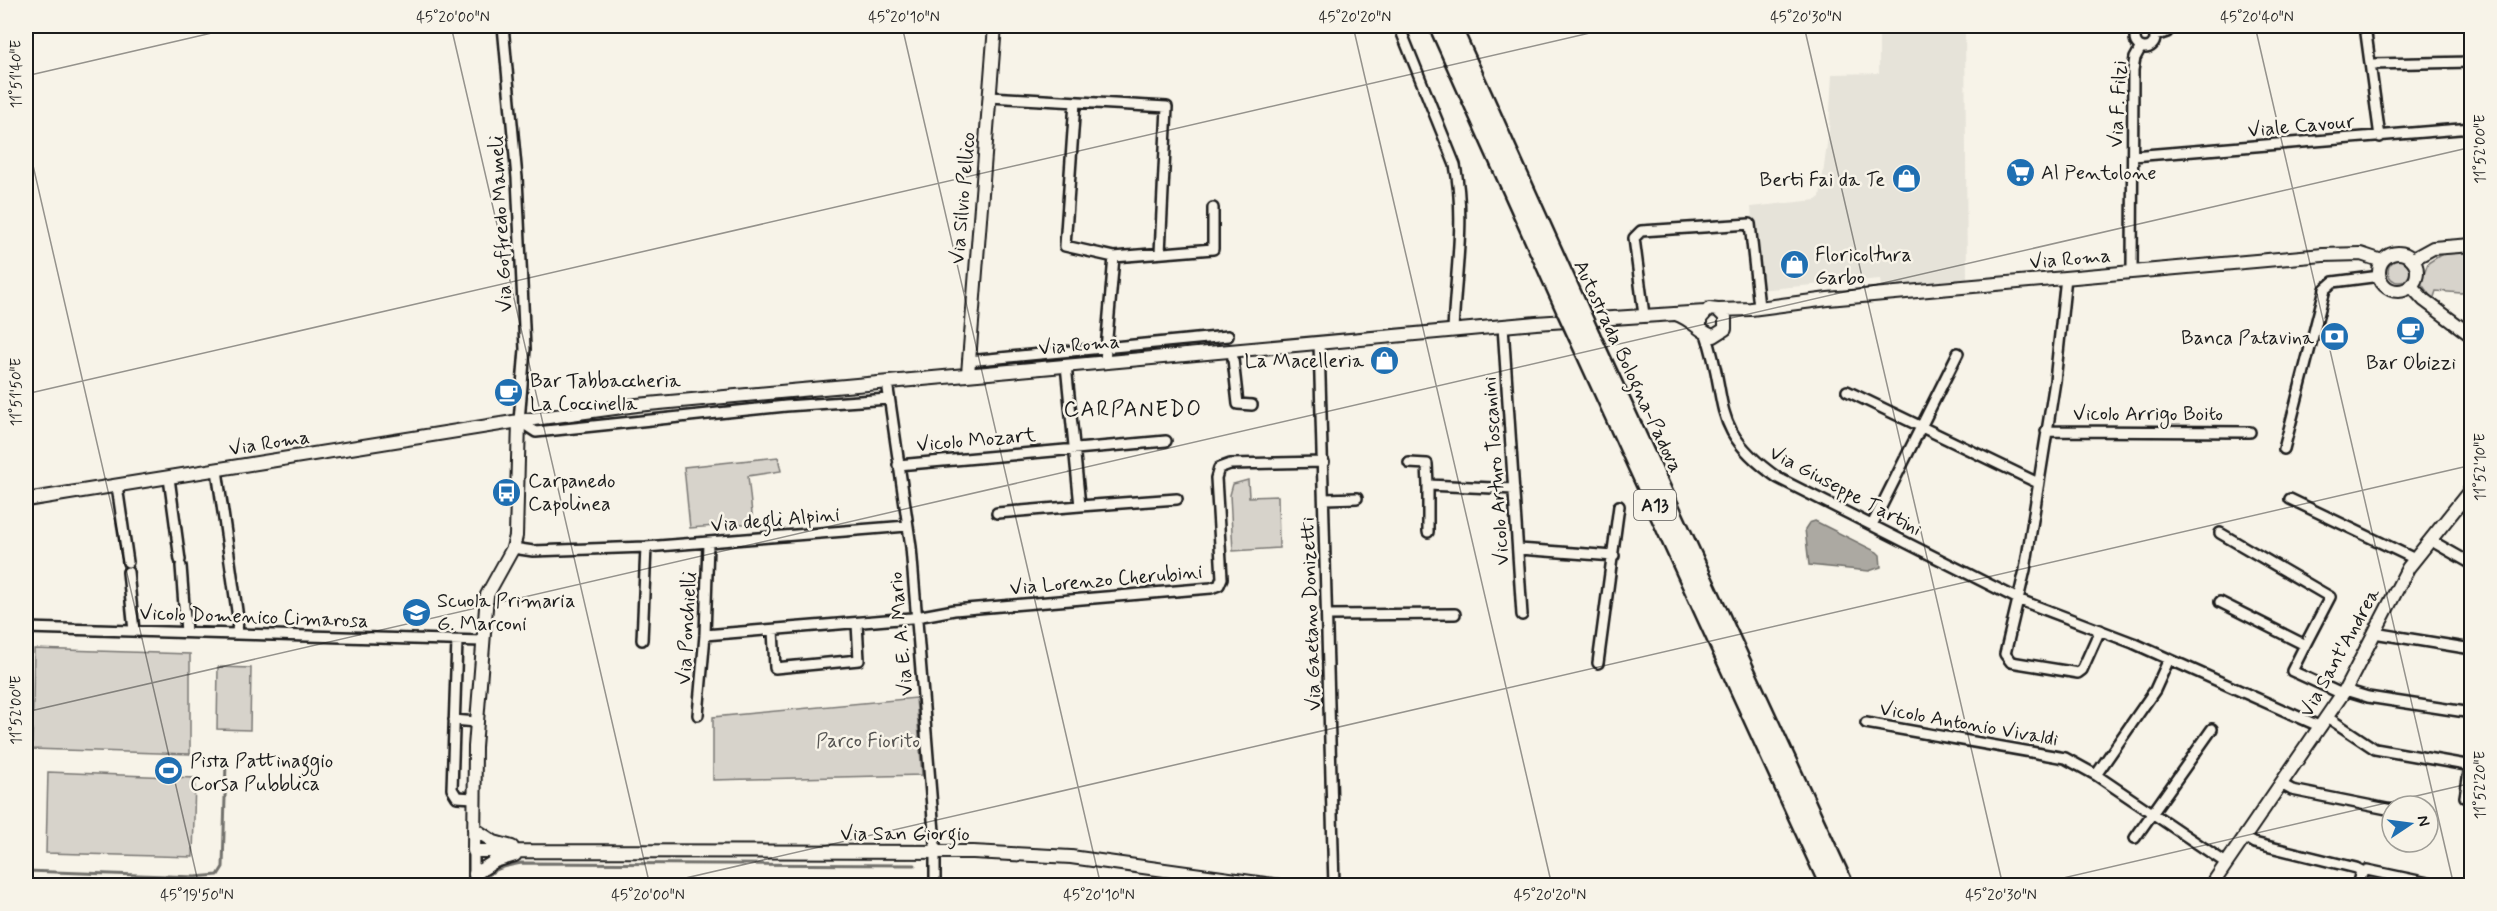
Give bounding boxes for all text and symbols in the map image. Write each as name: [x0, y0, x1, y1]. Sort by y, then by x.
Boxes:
text: 45°20'00"N: [416, 8, 490, 28]
text: 45°20'10"N: [868, 8, 940, 28]
text: 45°20'20"N: [1319, 8, 1391, 28]
text: 45°20'30"N: [1770, 8, 1842, 28]
text: 45°20'40"N: [2220, 8, 2294, 28]
text: 11°51'40"E: [7, 40, 27, 108]
street label: Via F. Filzi: [2103, 60, 2134, 148]
street label: Viale Cavour: [2246, 108, 2357, 145]
text: 11°52'00"E: [2471, 114, 2491, 184]
street label: Via Silvio Pellico: [944, 131, 983, 266]
street label: Via Goffredo Mameli: [483, 135, 520, 313]
supermarket icon: Al Pentolone: [2004, 156, 2036, 188]
place label: Al Pentolone: [2041, 160, 2157, 187]
shop icon: Berti Fai da Te: [1890, 163, 1922, 195]
place label: Berti Fai da Te: [1760, 167, 1885, 194]
place label: Floricoltura Garbo: [1815, 242, 1912, 292]
street label: Via Roma: [2028, 242, 2112, 276]
shop icon: Floricoltura Garbo: [1778, 249, 1810, 281]
street label: Autostrada Bologna-Padova: [1565, 256, 1689, 478]
cafe icon: Bar Obizzi: [2395, 315, 2427, 347]
bank icon: Banca Patavina: [2319, 321, 2351, 353]
place label: Banca Patavina: [2181, 325, 2315, 352]
street label: Via Roma: [1037, 328, 1121, 362]
shop icon: La Macelleria: [1369, 344, 1401, 376]
place label: La Macelleria: [1245, 348, 1365, 375]
place label: Bar Obizzi: [2366, 350, 2456, 377]
text: 11°51'50"E: [7, 357, 27, 426]
place label: Bar Tabbaccheria La Coccinella: [530, 368, 682, 418]
cafe icon: Bar Tabbaccheria La Coccinella: [493, 376, 525, 408]
street label: Vicolo Arturo Toscanini: [1476, 376, 1517, 566]
district label: CARPANEDO: [1063, 396, 1203, 424]
street label: Vicolo Arrigo Boito: [2073, 401, 2223, 429]
street label: Vicolo Mozart: [915, 422, 1037, 459]
street label: Via Roma: [227, 424, 312, 463]
text: 11°52'10"E: [2471, 433, 2491, 501]
street label: Via Giuseppe Tartini: [1764, 440, 1926, 543]
place label: Carpanedo Capolinea: [528, 468, 616, 518]
bus stop icon: Carpanedo Capolinea: [491, 476, 523, 508]
road number: A13: [1634, 490, 1676, 520]
street label: Via degli Alpini: [709, 501, 841, 542]
street label: Via Gaetano Donizetti: [1295, 516, 1328, 712]
street label: Via Lorenzo Cherubini: [1009, 559, 1204, 602]
street label: Via E. A. Mario: [883, 570, 920, 697]
street label: Via Ponchielli: [671, 571, 704, 685]
street label: Via Sant'Andrea: [2294, 582, 2388, 722]
place label: Scuola Primaria G. Marconi: [437, 588, 576, 638]
school or university icon: Scuola Primaria G. Marconi: [400, 596, 432, 628]
street label: Vicolo Domenico Cimarosa: [139, 600, 369, 635]
text: 11°52'00"E: [7, 675, 27, 745]
street label: Vicolo Antonio Vivaldi: [1877, 695, 2060, 753]
park label: Parco Fiorito: [816, 728, 920, 755]
place label: Pista Pattinaggio Corsa Pubblica: [190, 748, 333, 798]
text: 11°52'20"E: [2471, 751, 2491, 819]
sports icon: Pista Pattinaggio Corsa Pubblica: [153, 755, 185, 787]
north arrow: [2380, 794, 2440, 854]
text: N: [2412, 813, 2435, 829]
street label: Via San Giorgio: [840, 821, 970, 850]
text: 45°19'50"N: [160, 886, 234, 906]
text: 45°20'00"N: [611, 886, 685, 906]
text: 45°20'10"N: [1063, 886, 1135, 906]
text: 45°20'20"N: [1514, 886, 1586, 906]
text: 45°20'30"N: [1965, 886, 2037, 906]

